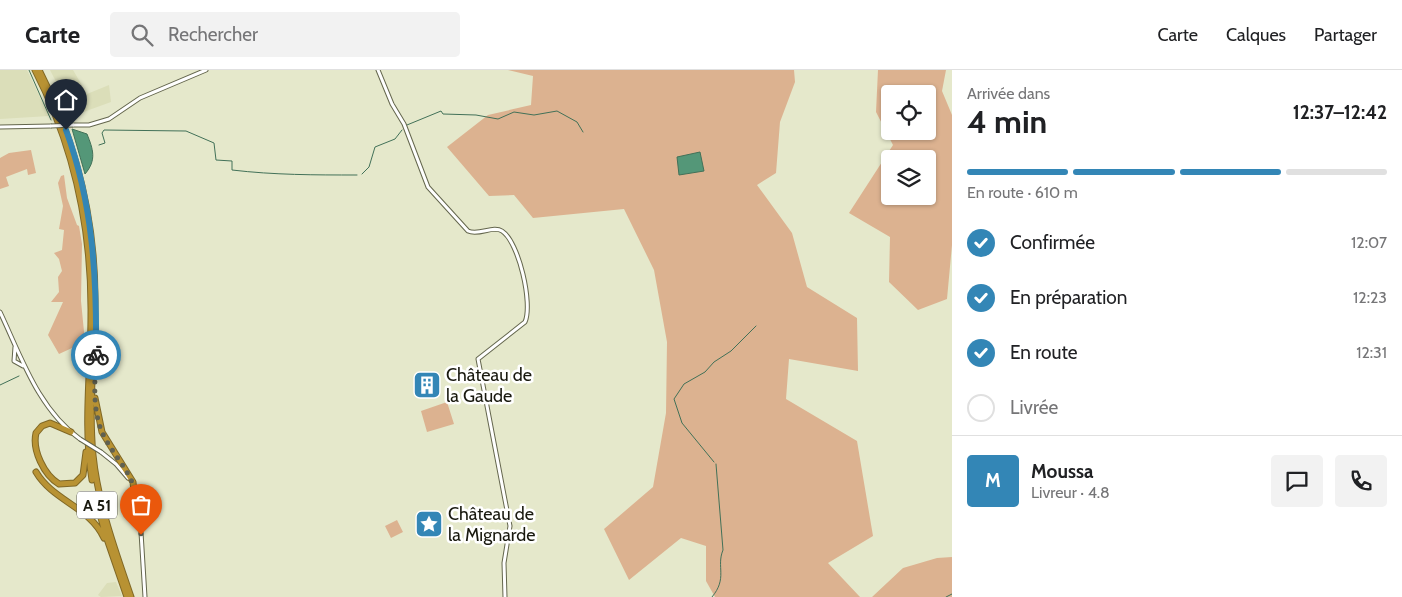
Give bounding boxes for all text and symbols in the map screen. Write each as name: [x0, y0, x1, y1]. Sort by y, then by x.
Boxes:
search box: [110, 12, 460, 57]
text: Carte: [25, 20, 80, 49]
icon: search: [128, 21, 156, 49]
text: Rechercher: [168, 23, 258, 46]
text: Carte: [1157, 24, 1198, 46]
text: Calques: [1226, 24, 1286, 46]
text: Partager: [1314, 24, 1377, 46]
pin: [45, 79, 87, 130]
text: Arrivée dans: [967, 84, 1050, 103]
map controls: [881, 85, 936, 205]
button: locate: [881, 85, 936, 140]
icon: home: [52, 86, 80, 114]
text: 12:37–12:42: [1293, 101, 1387, 124]
text: 4 min: [967, 102, 1047, 141]
button: layers: [881, 150, 936, 205]
text: En route · 610 m: [967, 183, 1078, 202]
icon: check: [967, 229, 995, 257]
text: Confirmée: [1010, 231, 1095, 254]
text: 12:07: [1351, 233, 1387, 252]
icon: check: [967, 284, 995, 312]
text: En préparation: [1010, 286, 1127, 309]
text: 12:23: [1353, 288, 1387, 307]
courier: [71, 330, 121, 380]
icon: check: [967, 339, 995, 367]
icon: bike: [82, 341, 110, 369]
text: En route: [1010, 341, 1077, 364]
text: 12:31: [1356, 343, 1387, 362]
place label: Château de la Gaude: [446, 364, 532, 407]
building icon: Château de la Gaude: [412, 370, 442, 400]
text: Livrée: [1010, 396, 1058, 419]
button: chat: [1271, 455, 1323, 507]
button: phone: [1335, 455, 1387, 507]
text: Moussa: [1031, 460, 1093, 483]
text: M: [985, 469, 1001, 492]
text: Livreur · 4.8: [1031, 483, 1110, 502]
pin: [120, 484, 162, 535]
icon: bag: [127, 491, 155, 519]
road number: A 51: [77, 492, 117, 518]
place label: Château de la Mignarde: [448, 503, 536, 546]
place icon: Château de la Mignarde: [414, 509, 444, 539]

